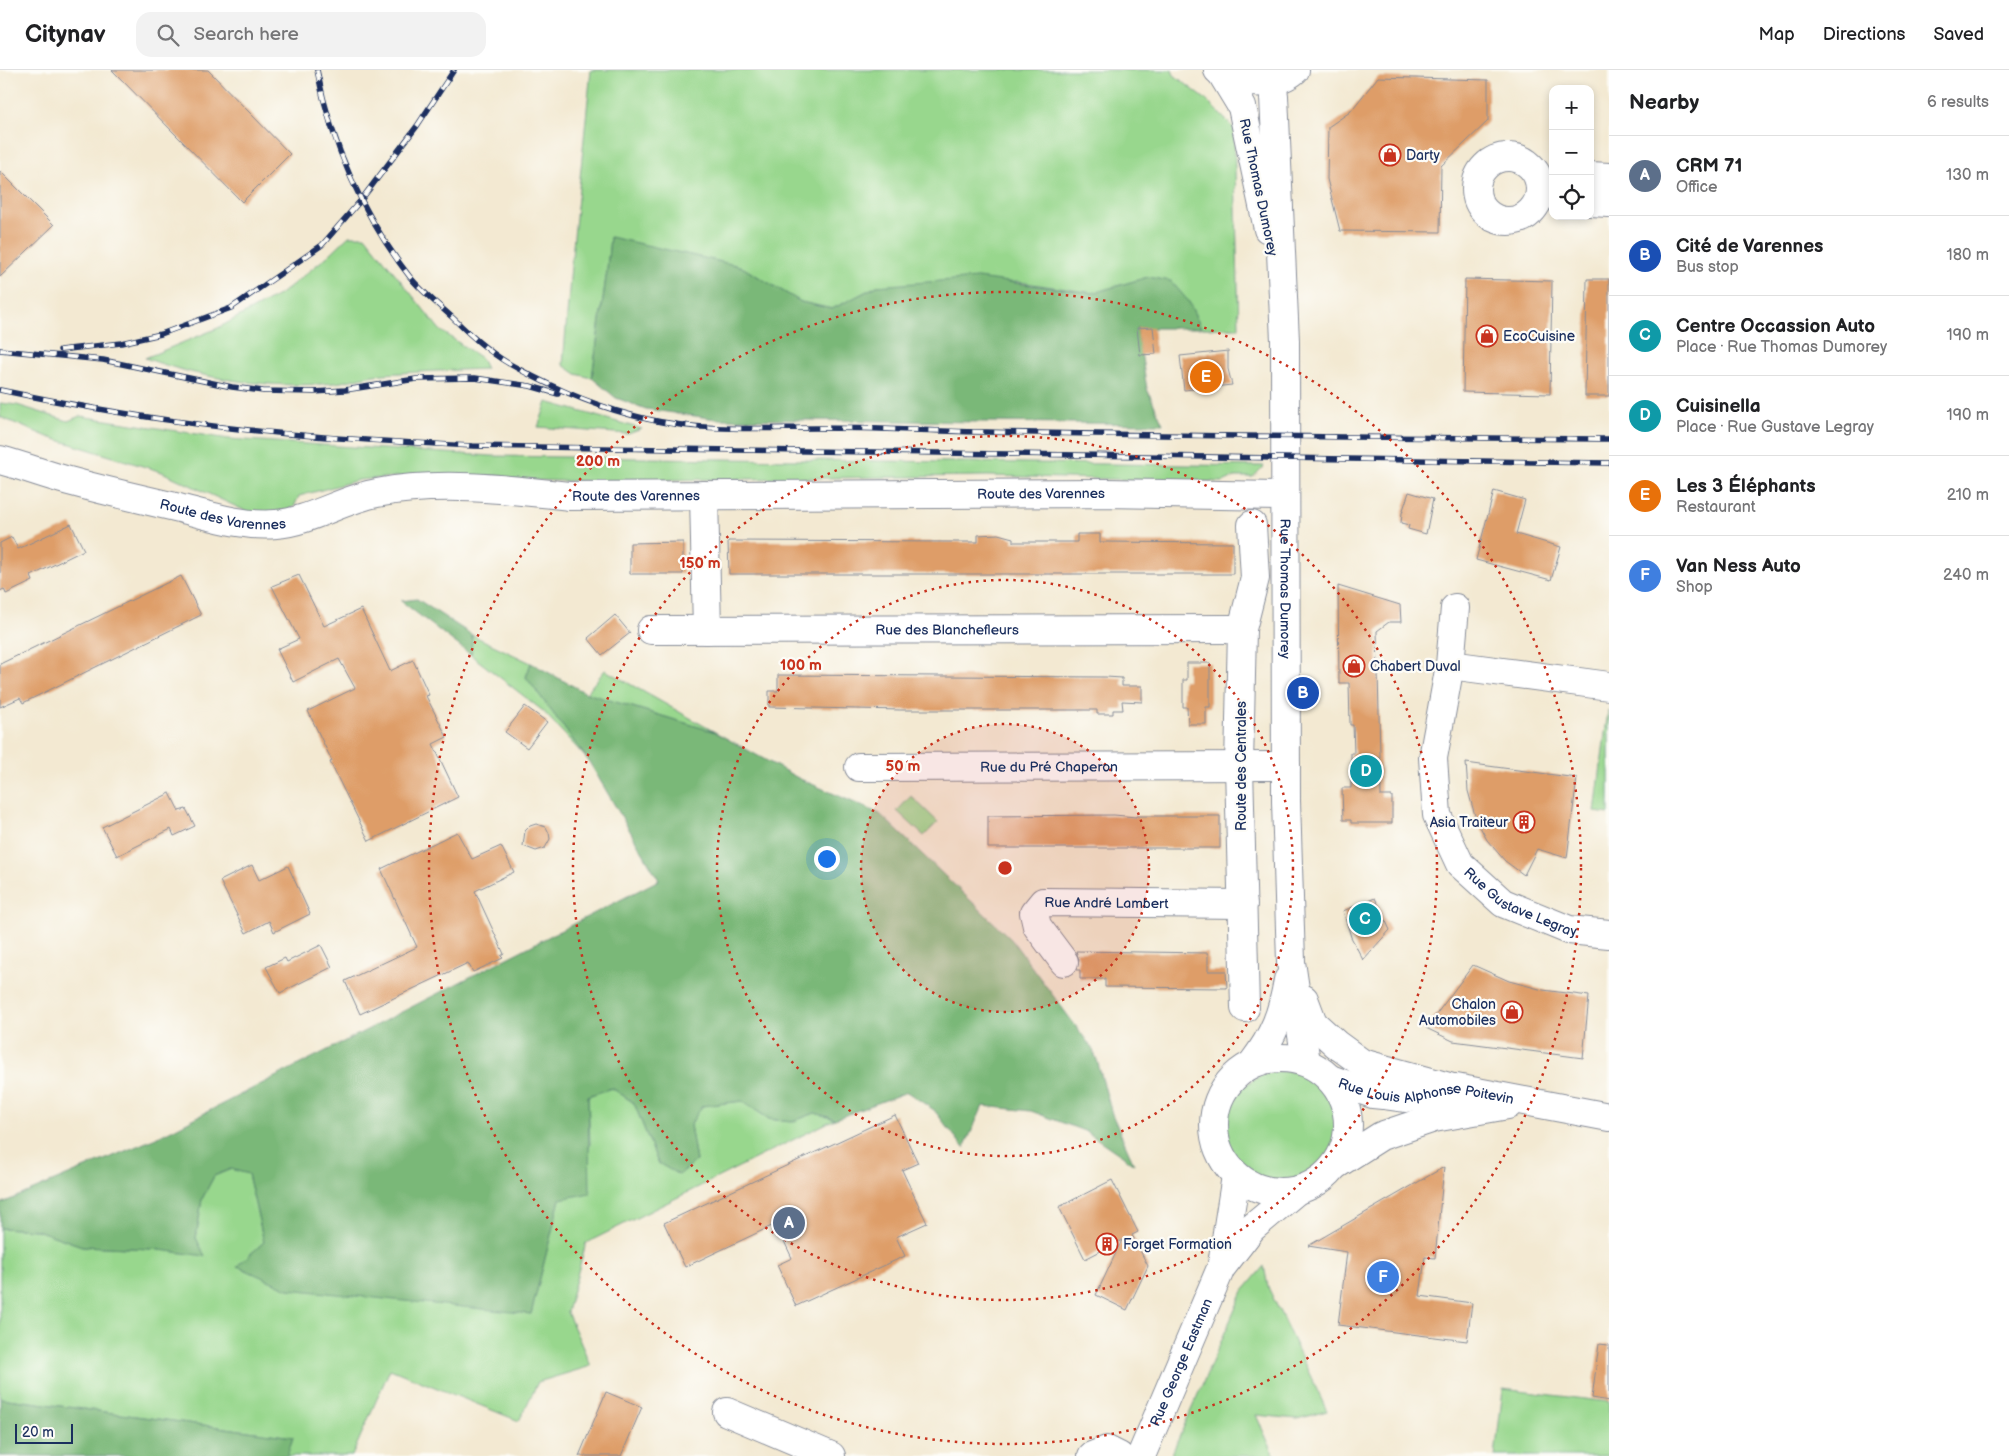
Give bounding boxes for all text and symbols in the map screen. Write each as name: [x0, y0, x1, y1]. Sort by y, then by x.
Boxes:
search box: [136, 12, 486, 57]
text: Citynav: [25, 20, 106, 49]
icon: search: [154, 21, 182, 49]
text: Search here: [194, 23, 299, 46]
text: Map: [1759, 24, 1795, 45]
text: Directions: [1823, 24, 1905, 45]
text: Saved: [1933, 24, 1984, 45]
map controls: [1549, 85, 1594, 220]
button: +: [1549, 85, 1594, 130]
text: Nearby: [1629, 90, 1699, 115]
text: 6 results: [1927, 93, 1989, 112]
street label: Rue Thomas Dumorey: [1236, 117, 1282, 258]
button: −: [1549, 130, 1594, 175]
shop icon: Darty: [1378, 143, 1402, 167]
place label: Darty: [1406, 147, 1440, 164]
text: CRM 71: [1676, 155, 1743, 178]
text: A: [1640, 166, 1650, 185]
text: 130 m: [1946, 166, 1989, 185]
button: locate: [1549, 175, 1594, 220]
text: Office: [1676, 178, 1718, 197]
text: Cité de Varennes: [1676, 235, 1823, 258]
text: B: [1639, 246, 1651, 265]
text: 180 m: [1947, 246, 1989, 265]
text: Bus stop: [1676, 258, 1739, 277]
text: Centre Occassion Auto: [1676, 315, 1875, 338]
shop icon: EcoCuisine: [1475, 324, 1499, 348]
text: C: [1639, 326, 1651, 345]
text: 190 m: [1947, 326, 1989, 345]
place label: EcoCuisine: [1503, 328, 1575, 345]
text: Place · Rue Thomas Dumorey: [1676, 338, 1887, 357]
pin: E: [1190, 358, 1222, 396]
text: Cuisinella: [1676, 395, 1761, 418]
text: D: [1639, 406, 1651, 425]
text: 190 m: [1947, 406, 1989, 425]
text: Place · Rue Gustave Legray: [1676, 418, 1874, 437]
text: 200 m: [576, 452, 620, 471]
text: Les 3 Éléphants: [1676, 475, 1816, 498]
street label: Route des Varennes: [977, 485, 1105, 503]
text: E: [1640, 486, 1650, 505]
text: 210 m: [1947, 486, 1989, 505]
street label: Route des Varennes: [572, 487, 700, 505]
street label: Route des Varennes: [158, 496, 287, 534]
text: Restaurant: [1676, 498, 1756, 517]
street label: Rue Thomas Dumorey: [1276, 518, 1294, 659]
text: 150 m: [679, 554, 721, 573]
text: Van Ness Auto: [1676, 555, 1801, 578]
text: F: [1640, 566, 1650, 585]
text: 240 m: [1943, 566, 1989, 585]
text: Shop: [1676, 578, 1713, 597]
street label: Rue des Blanchefleurs: [875, 621, 1019, 639]
shop icon: Chabert Duval: [1342, 654, 1366, 678]
text: 100 m: [780, 656, 822, 675]
place label: Chabert Duval: [1370, 658, 1461, 675]
pin: B: [1287, 674, 1319, 712]
street label: Route des Centrales: [1233, 701, 1250, 831]
pin: D: [1350, 752, 1382, 790]
text: 50 m: [886, 757, 921, 776]
street label: Rue du Pré Chaperon: [980, 758, 1118, 776]
building icon: Asia Traiteur: [1512, 810, 1536, 834]
place label: Asia Traiteur: [1430, 814, 1509, 831]
your location: [814, 846, 840, 872]
centre of rings: [996, 859, 1014, 877]
street label: Rue Gustave Legray: [1460, 864, 1578, 940]
street label: Rue André Lambert: [1044, 894, 1169, 912]
pin: C: [1349, 900, 1381, 938]
place label: Chalon Automobiles: [1419, 996, 1496, 1029]
shop icon: Chalon Automobiles: [1500, 1000, 1524, 1024]
street label: Rue Louis Alphonse Poitevin: [1336, 1075, 1515, 1108]
pin: A: [773, 1204, 805, 1242]
building icon: Forget Formation: [1095, 1232, 1119, 1256]
place label: Forget Formation: [1123, 1236, 1232, 1253]
pin: F: [1367, 1258, 1399, 1296]
street label: Rue George Eastman: [1147, 1296, 1216, 1429]
scale bar: [15, 1421, 72, 1444]
text: 20 m: [22, 1424, 54, 1441]

